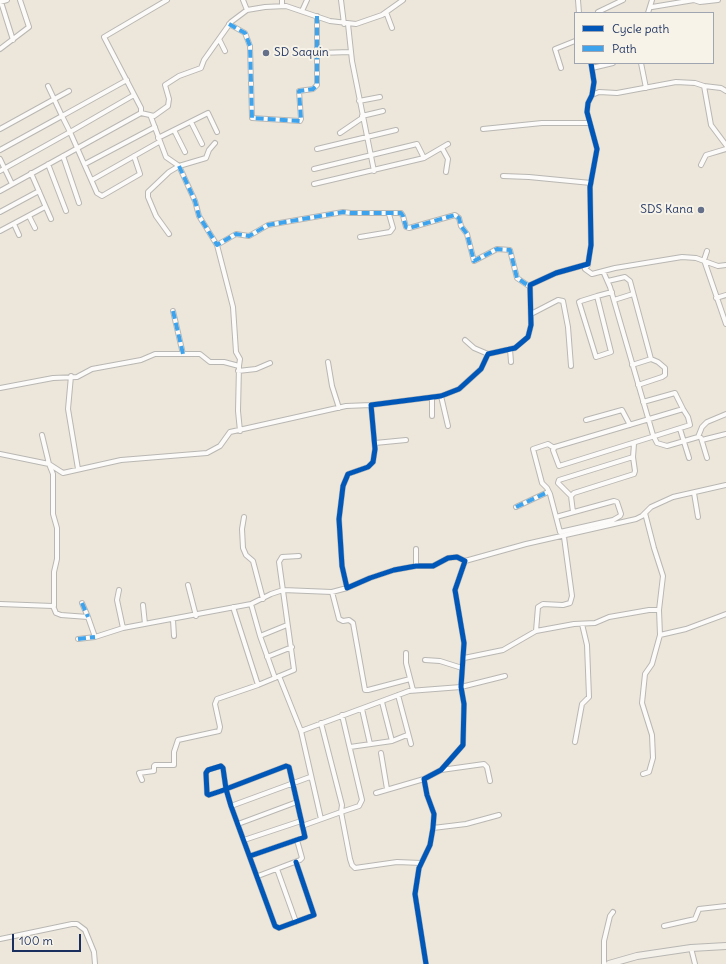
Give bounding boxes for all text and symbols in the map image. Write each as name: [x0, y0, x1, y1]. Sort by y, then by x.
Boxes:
legend: [574, 12, 714, 64]
text: Cycle path: [612, 21, 669, 36]
text: Path: [612, 41, 637, 56]
place label: SD Saquin: [274, 46, 329, 60]
marker: SD Saquin: [261, 48, 271, 58]
place label: SDS Kana: [640, 203, 693, 217]
marker: SDS Kana: [696, 205, 706, 215]
scale bar: [14, 926, 83, 952]
text: 100 m: [19, 933, 53, 948]

